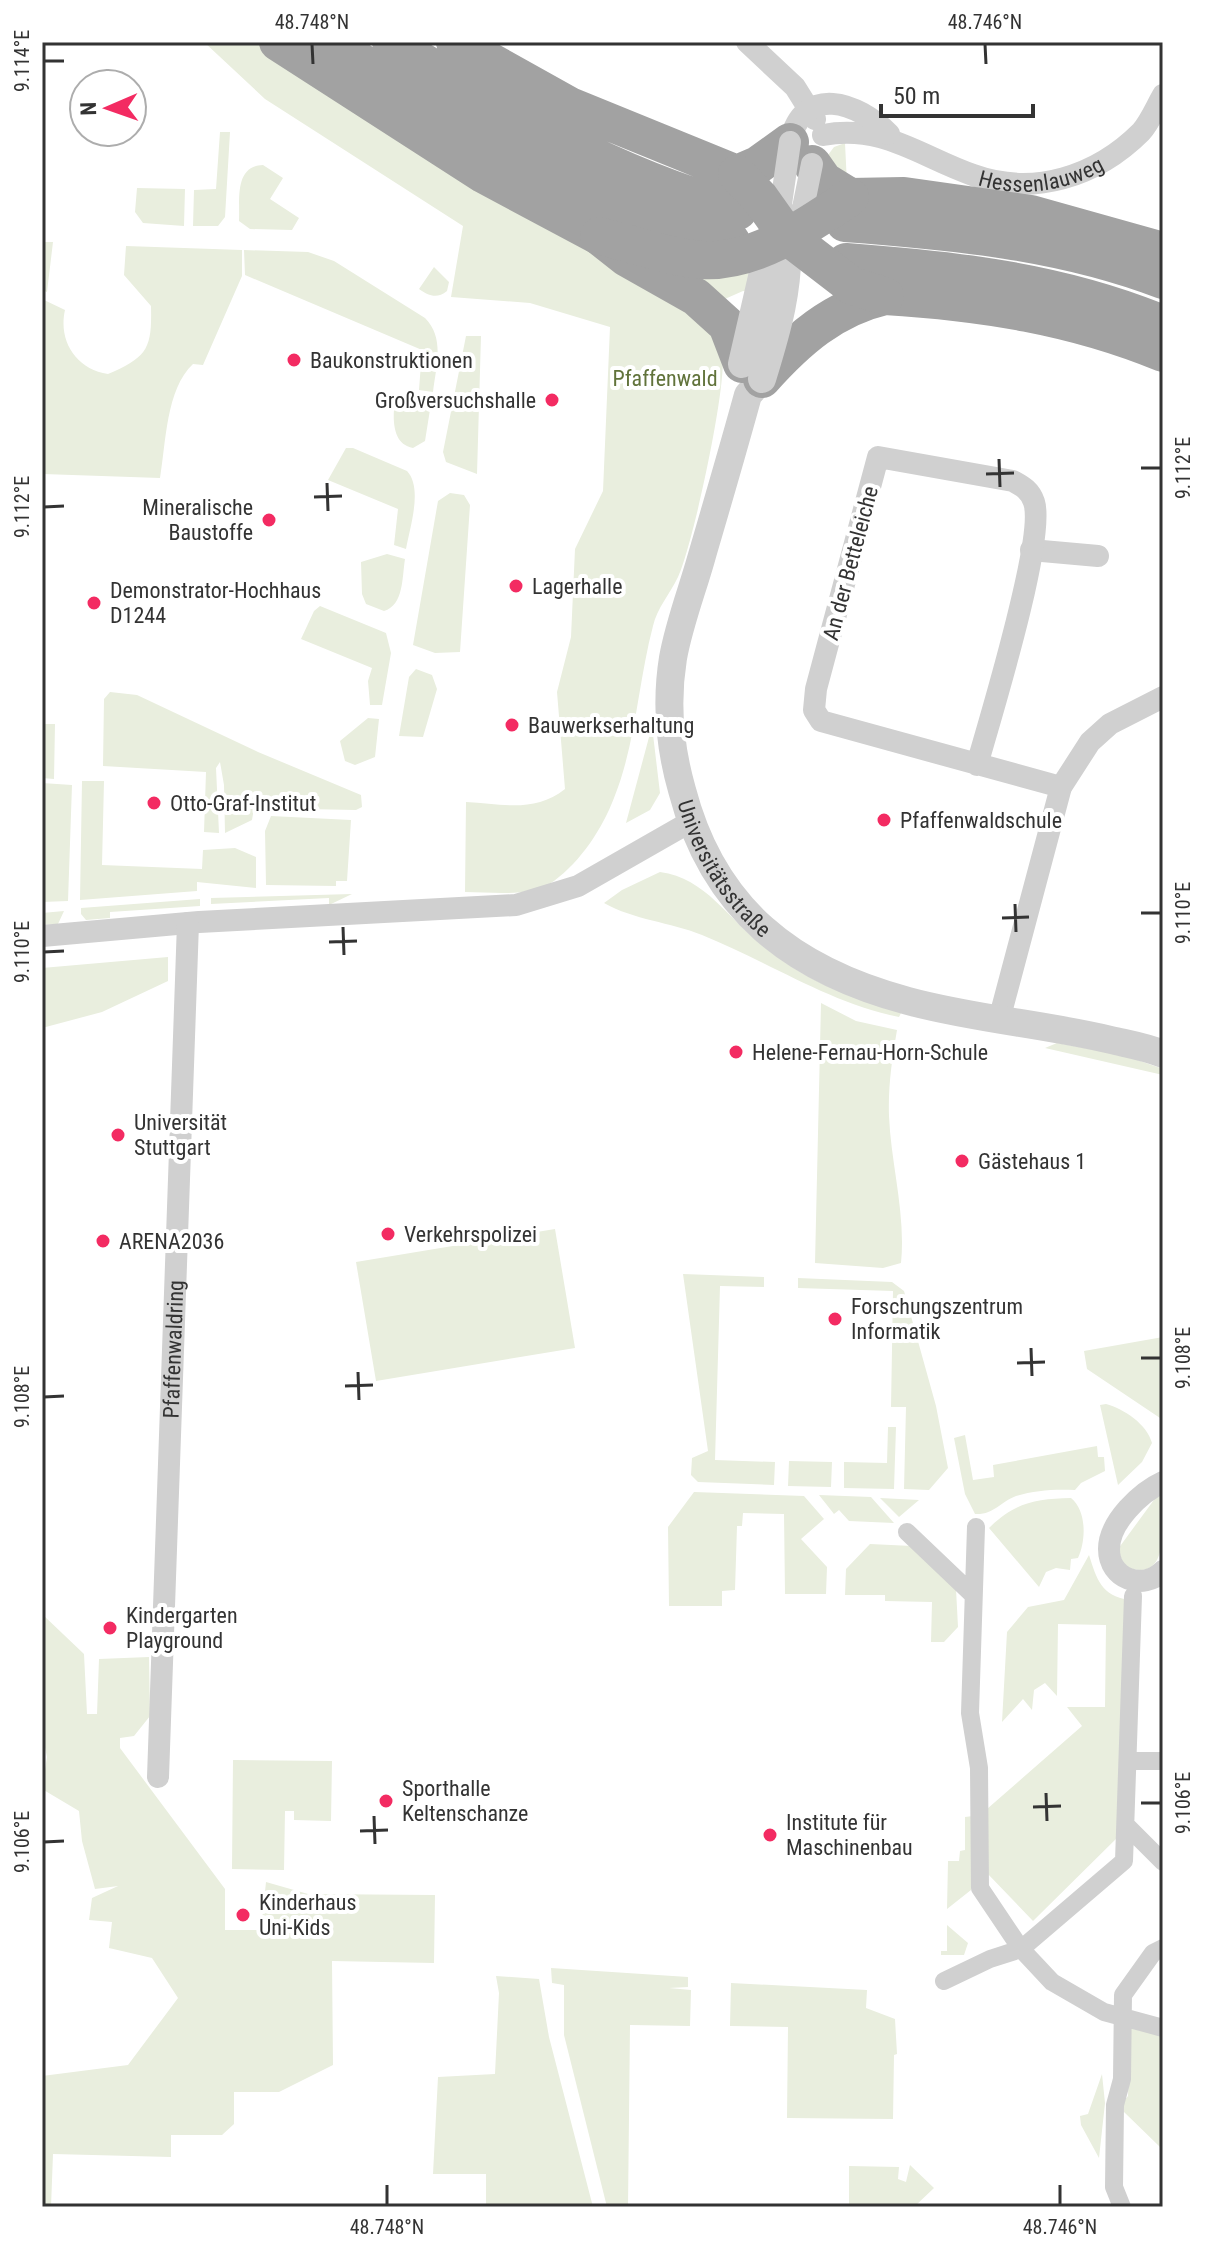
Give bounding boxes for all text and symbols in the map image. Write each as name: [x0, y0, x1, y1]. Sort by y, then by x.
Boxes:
text: 48.748°N: [275, 10, 349, 34]
text: 48.746°N: [948, 10, 1022, 34]
text: 9.114°E: [10, 30, 34, 92]
north arrow: [68, 68, 148, 148]
scale bar: [881, 68, 1033, 118]
text: 50 m: [893, 82, 940, 110]
text: N: [76, 102, 101, 116]
street label: Hessenlauweg: [976, 152, 1108, 197]
place label: Baukonstruktionen: [310, 348, 473, 373]
marker: Baukonstruktionen: [285, 351, 303, 369]
park label: Pfaffenwald: [612, 366, 718, 391]
place label: Großversuchshalle: [375, 388, 536, 413]
marker: Großversuchshalle: [543, 391, 561, 409]
text: 9.112°E: [1171, 437, 1195, 499]
text: 9.112°E: [10, 476, 34, 538]
street label: An der Betteleiche: [818, 483, 883, 643]
place label: Mineralische Baustoffe: [142, 495, 253, 545]
marker: Mineralische Baustoffe: [260, 511, 278, 529]
place label: Lagerhalle: [532, 574, 622, 599]
marker: Lagerhalle: [507, 577, 525, 595]
place label: Demonstrator-Hochhaus D1244: [110, 578, 321, 628]
marker: Demonstrator-Hochhaus D1244: [85, 594, 103, 612]
place label: Bauwerkserhaltung: [528, 713, 694, 738]
marker: Bauwerkserhaltung: [503, 716, 521, 734]
place label: Otto-Graf-Institut: [170, 791, 316, 816]
marker: Otto-Graf-Institut: [145, 794, 163, 812]
street label: Universitätsstraße: [672, 797, 776, 942]
place label: Pfaffenwaldschule: [900, 808, 1062, 833]
marker: Pfaffenwaldschule: [875, 811, 893, 829]
text: 9.110°E: [1171, 882, 1195, 944]
text: 9.110°E: [10, 921, 34, 983]
place label: Helene-Fernau-Horn-Schule: [752, 1040, 988, 1065]
marker: Helene-Fernau-Horn-Schule: [727, 1043, 745, 1061]
place label: Universität Stuttgart: [134, 1110, 227, 1160]
marker: Universität Stuttgart: [109, 1126, 127, 1144]
place label: Gästehaus 1: [978, 1149, 1086, 1174]
marker: Gästehaus 1: [953, 1152, 971, 1170]
place label: Verkehrspolizei: [404, 1222, 537, 1247]
marker: Verkehrspolizei: [379, 1225, 397, 1243]
place label: ARENA2036: [119, 1229, 224, 1254]
marker: ARENA2036: [94, 1232, 112, 1250]
street label: Pfaffenwaldring: [159, 1280, 188, 1419]
place label: Forschungszentrum Informatik: [851, 1294, 1023, 1344]
marker: Forschungszentrum Informatik: [826, 1310, 844, 1328]
text: 9.108°E: [1171, 1327, 1195, 1389]
text: 9.108°E: [10, 1366, 34, 1428]
place label: Kindergarten Playground: [126, 1603, 238, 1653]
marker: Kindergarten Playground: [101, 1619, 119, 1637]
text: 9.106°E: [1171, 1772, 1195, 1834]
place label: Sporthalle Keltenschanze: [402, 1776, 528, 1826]
marker: Sporthalle Keltenschanze: [377, 1792, 395, 1810]
place label: Institute für Maschinenbau: [786, 1810, 913, 1860]
text: 9.106°E: [10, 1811, 34, 1873]
marker: Institute für Maschinenbau: [761, 1826, 779, 1844]
place label: Kinderhaus Uni-Kids: [259, 1890, 356, 1940]
marker: Kinderhaus Uni-Kids: [234, 1906, 252, 1924]
text: 48.748°N: [350, 2215, 424, 2239]
text: 48.746°N: [1023, 2215, 1097, 2239]

